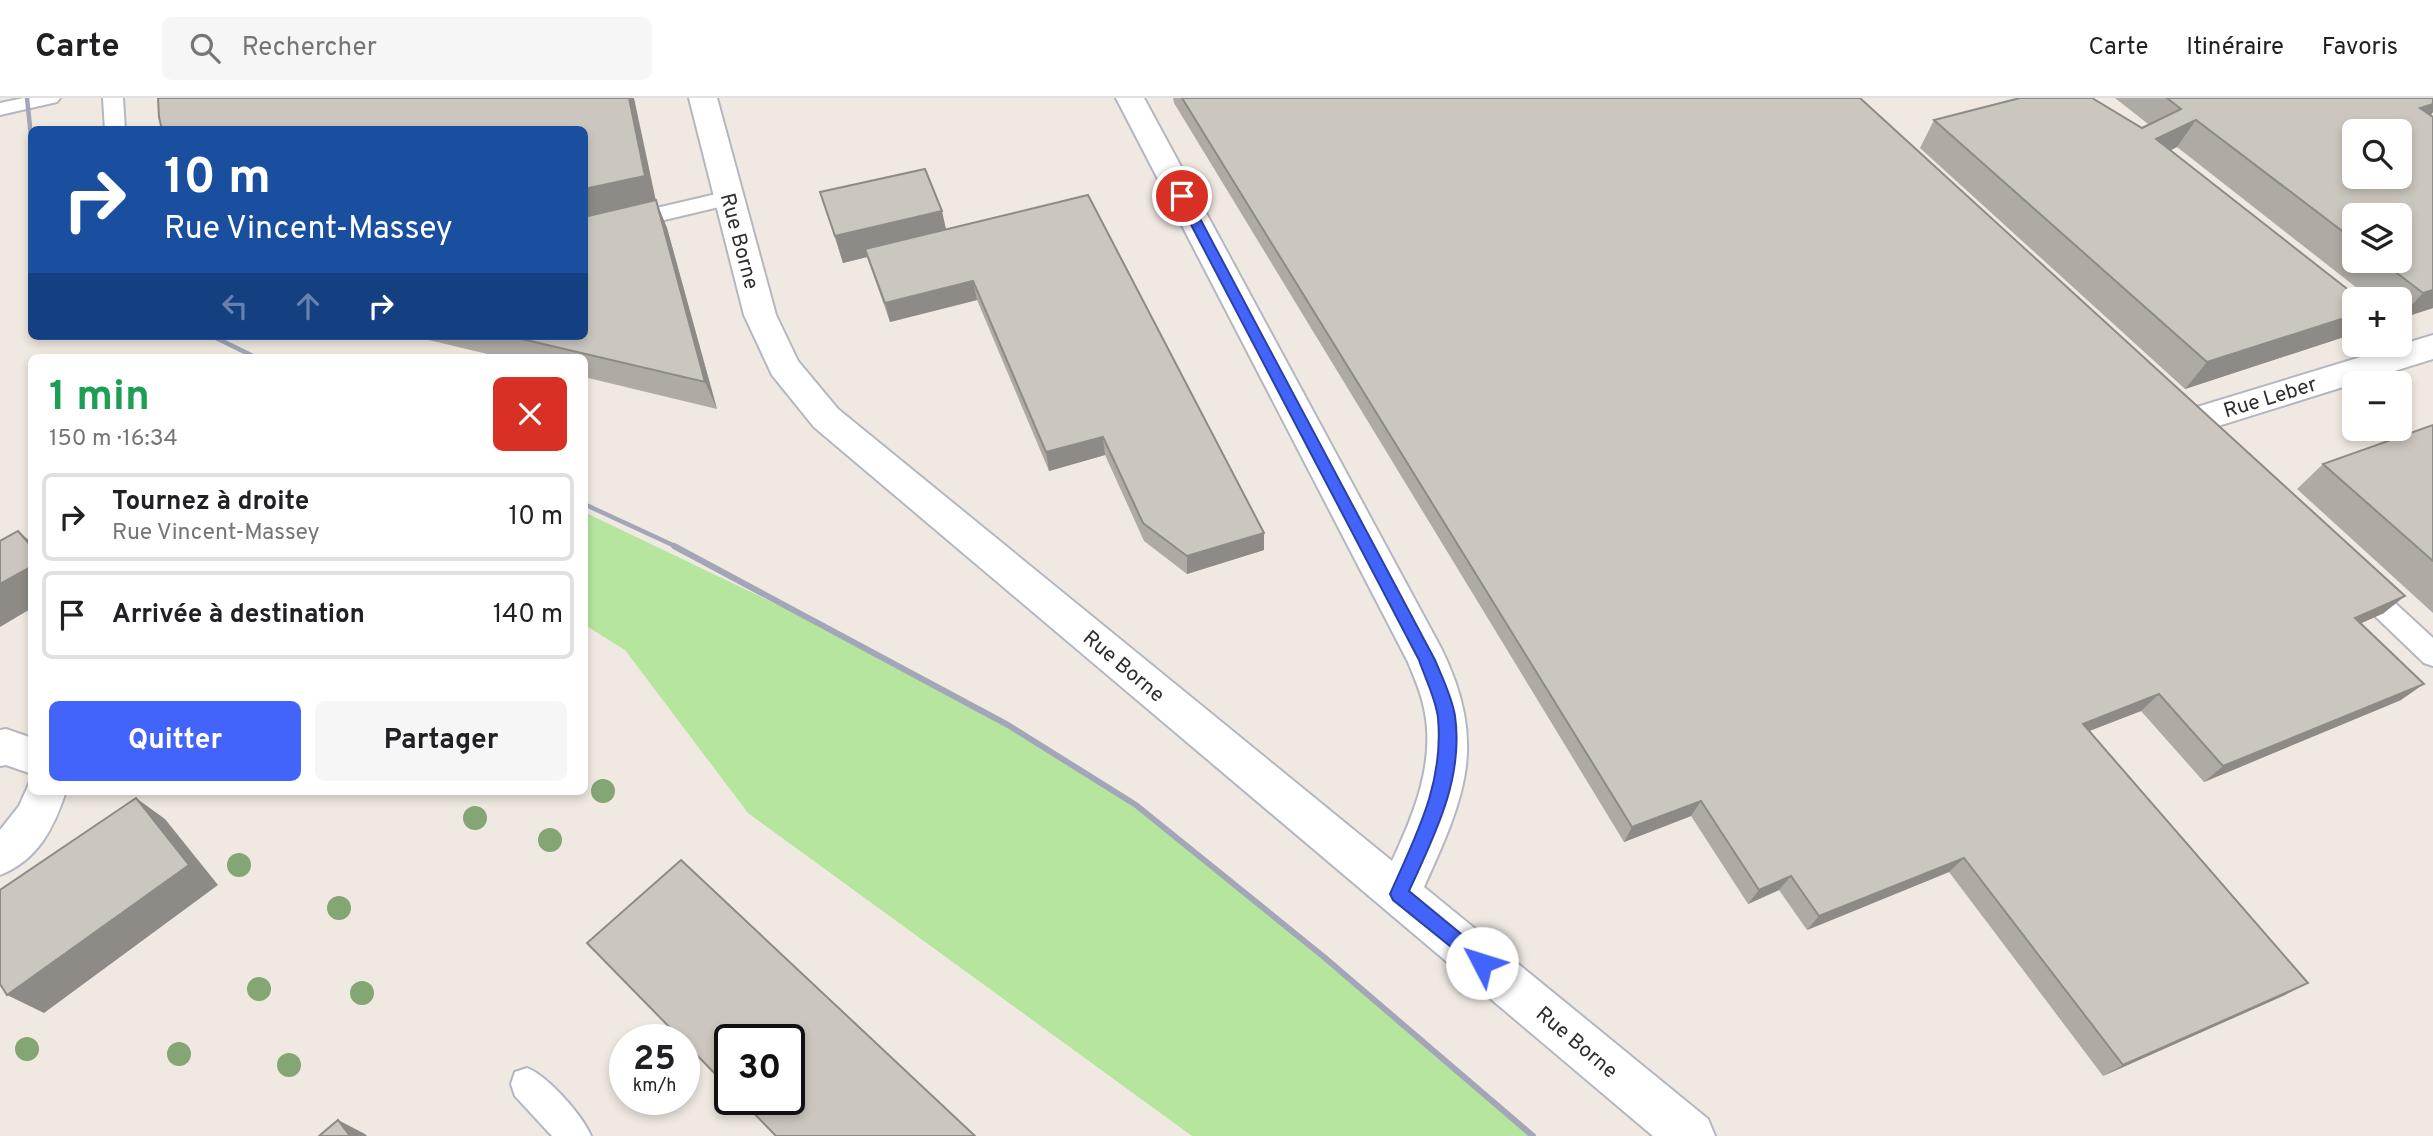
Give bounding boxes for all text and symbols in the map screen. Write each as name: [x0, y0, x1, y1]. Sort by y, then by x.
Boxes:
search box: [162, 17, 652, 80]
text: Carte: [35, 27, 120, 69]
icon: search: [186, 29, 224, 67]
text: Rechercher: [242, 32, 377, 65]
text: Carte: [2088, 33, 2148, 63]
text: Itinéraire: [2186, 33, 2284, 63]
text: Favoris: [2322, 33, 2398, 63]
map controls: [2342, 119, 2412, 441]
button: search: [2342, 119, 2412, 189]
text: 10 m: [164, 149, 271, 211]
icon: right: [49, 154, 140, 245]
pin: [1152, 166, 1212, 226]
icon: arrive: [1163, 177, 1201, 215]
street label: Rue Borne: [713, 190, 764, 293]
button: layers: [2342, 203, 2412, 273]
text: Rue Vincent-Massey: [164, 210, 453, 250]
icon: left: [216, 287, 254, 325]
icon: ahead: [289, 287, 327, 325]
icon: right: [362, 287, 400, 325]
button: +: [2342, 287, 2412, 357]
street label: Rue Leber: [2220, 371, 2321, 425]
button: −: [2342, 371, 2412, 441]
text: 1 min: [49, 372, 150, 425]
button: close: [493, 377, 567, 451]
text: 150 m · 16:34: [49, 425, 178, 454]
text: Tournez à droite: [112, 486, 309, 519]
icon: right: [53, 498, 91, 536]
text: 10 m: [508, 501, 563, 534]
text: Rue Vincent-Massey: [112, 519, 320, 548]
icon: arrive: [53, 596, 91, 634]
text: Arrivée à destination: [112, 599, 365, 632]
text: 140 m: [493, 599, 563, 632]
street label: Rue Borne: [1077, 625, 1170, 709]
button: Quitter: [49, 701, 301, 781]
button: Partager: [315, 701, 567, 781]
position arrow: [1445, 926, 1519, 1000]
street label: Rue Borne: [1530, 1001, 1623, 1085]
speed limit sign: 30: [714, 1024, 805, 1115]
text: 25: [633, 1038, 676, 1082]
text: km/h: [633, 1075, 676, 1098]

